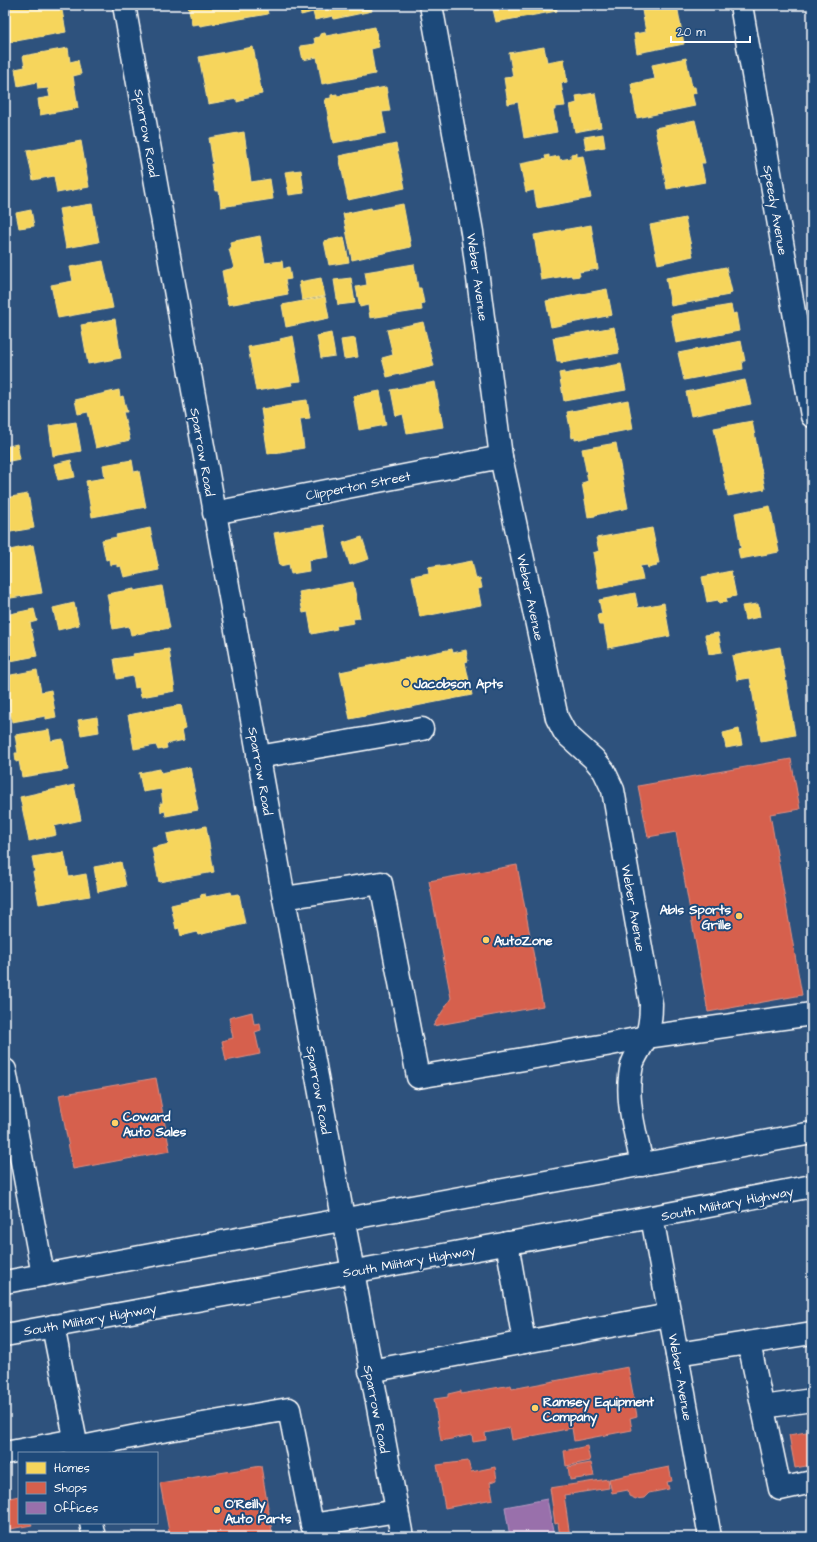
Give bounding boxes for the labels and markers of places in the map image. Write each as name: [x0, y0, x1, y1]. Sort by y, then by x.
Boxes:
place label: Jacobson Apts: [413, 675, 504, 694]
marker: Jacobson Apts: [401, 678, 411, 688]
place label: Abls Sports Grille: [660, 901, 731, 934]
marker: Abls Sports Grille: [734, 911, 744, 921]
place label: AutoZone: [494, 932, 553, 950]
marker: AutoZone: [481, 935, 491, 945]
place label: Coward Auto Sales: [123, 1108, 187, 1141]
marker: Coward Auto Sales: [110, 1118, 120, 1128]
place label: Ramsey Equipment Company: [543, 1393, 655, 1427]
marker: Ramsey Equipment Company: [530, 1403, 540, 1413]
place label: O'Reilly Auto Parts: [225, 1495, 292, 1528]
marker: O'Reilly Auto Parts: [212, 1505, 222, 1515]

